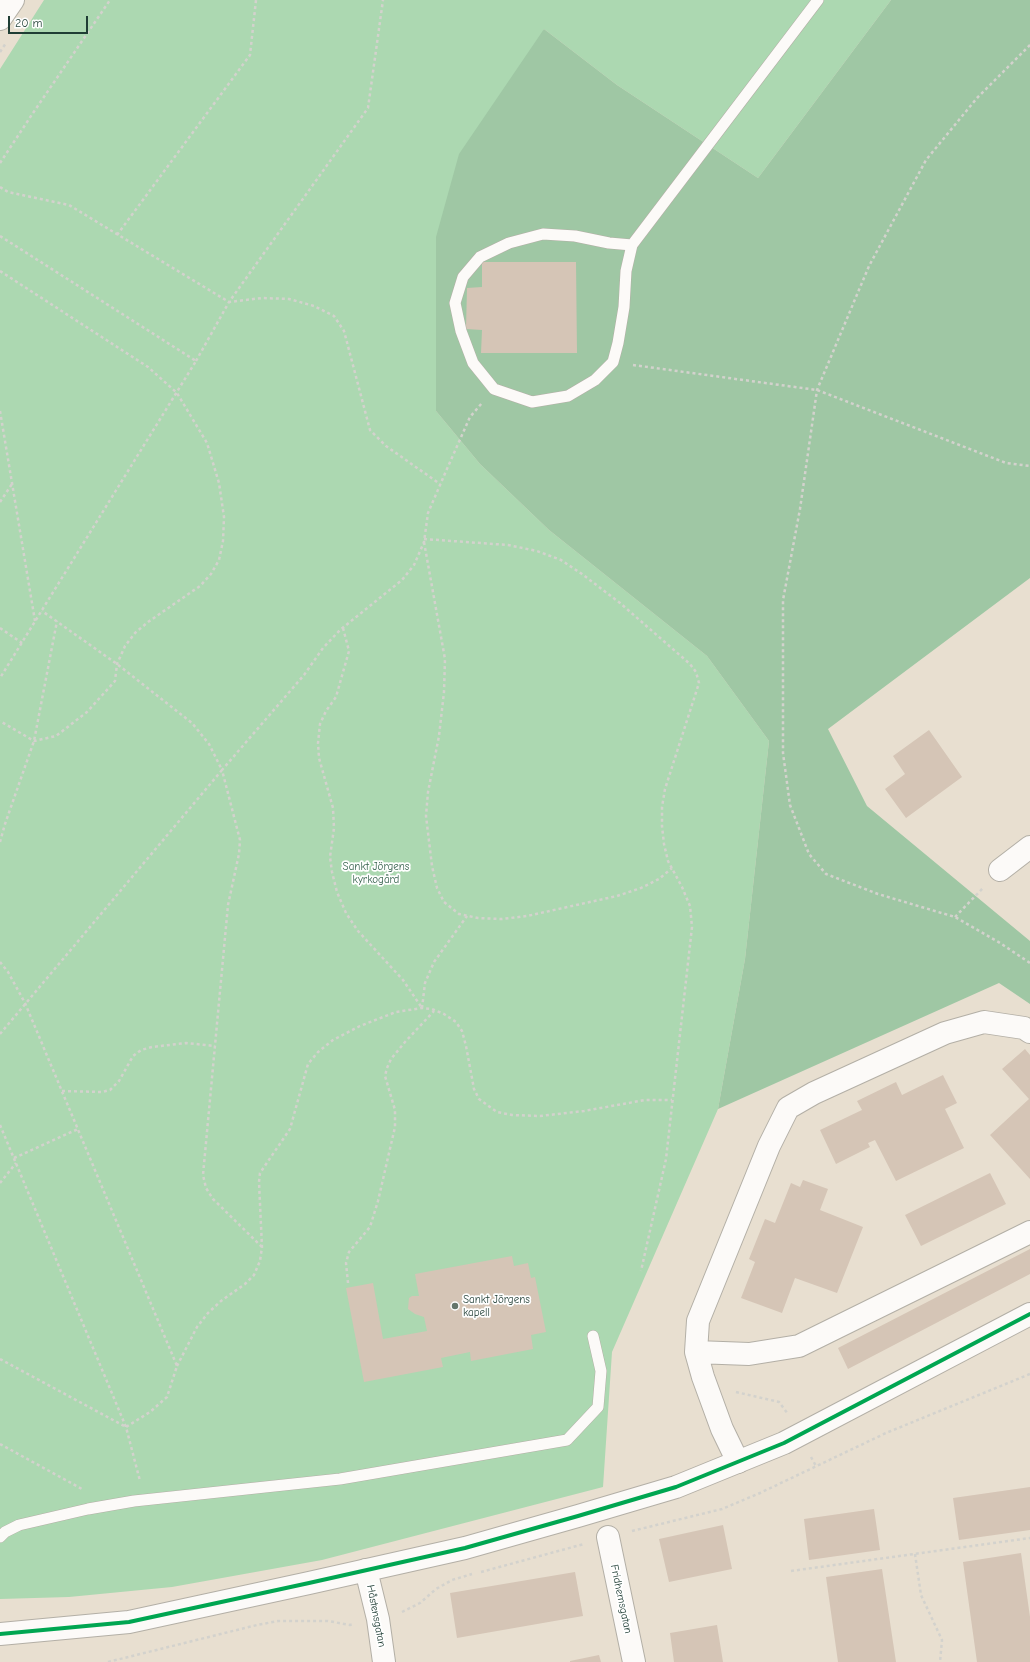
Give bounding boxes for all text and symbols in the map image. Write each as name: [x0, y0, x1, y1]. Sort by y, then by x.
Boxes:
scale bar: [10, 8, 90, 34]
text: 20 m: [15, 16, 43, 30]
park label: Sankt Jörgens kyrkogård: [343, 860, 409, 886]
place label: Sankt Jörgens kapell: [463, 1293, 530, 1319]
marker: Sankt Jörgens kapell: [450, 1301, 460, 1311]
street label: Fridhemsgatan: [607, 1563, 635, 1635]
street label: Håstensgatan: [363, 1584, 389, 1648]

